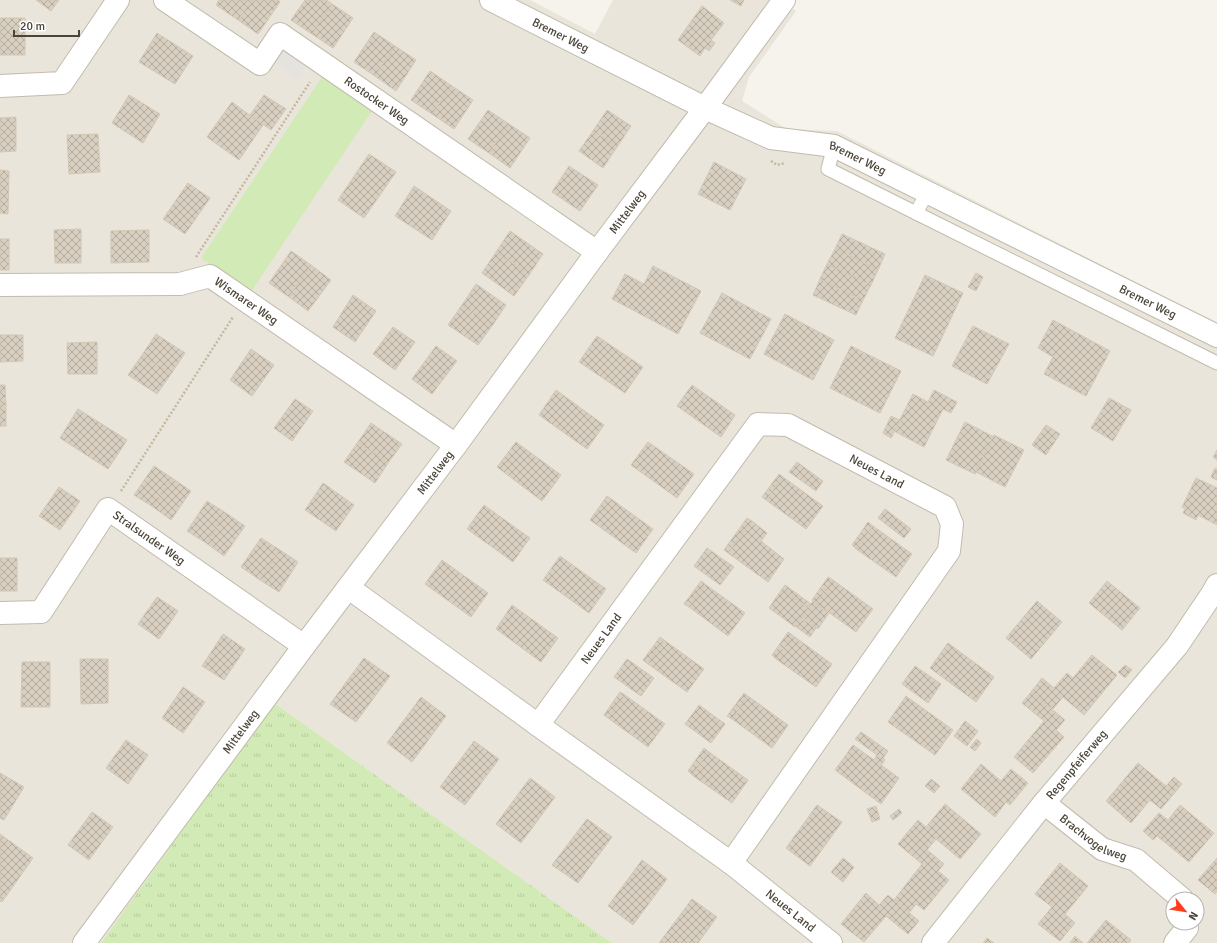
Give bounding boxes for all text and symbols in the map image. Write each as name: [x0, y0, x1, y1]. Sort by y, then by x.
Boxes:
scale bar: [14, 12, 79, 38]
street label: Bremer Weg: [530, 14, 592, 56]
text: 20 m: [20, 19, 45, 34]
street label: Rostocker Weg: [341, 73, 412, 128]
street label: Bremer Weg: [828, 138, 889, 178]
street label: Mittelweg: [606, 187, 649, 237]
street label: Wismarer Weg: [212, 274, 281, 328]
street label: Bremer Weg: [1117, 281, 1179, 322]
street label: Mittelweg: [414, 448, 457, 498]
street label: Neues Land: [847, 451, 907, 492]
street label: Stralsunder Weg: [110, 507, 188, 568]
street label: Neues Land: [577, 610, 625, 667]
street label: Mittelweg: [219, 706, 262, 757]
street label: Regenpfeiferweg: [1043, 727, 1110, 803]
street label: Brachvogelweg: [1057, 811, 1129, 864]
street label: Neues Land: [763, 886, 819, 935]
north arrow: [1165, 891, 1205, 931]
text: N: [1186, 909, 1201, 922]

